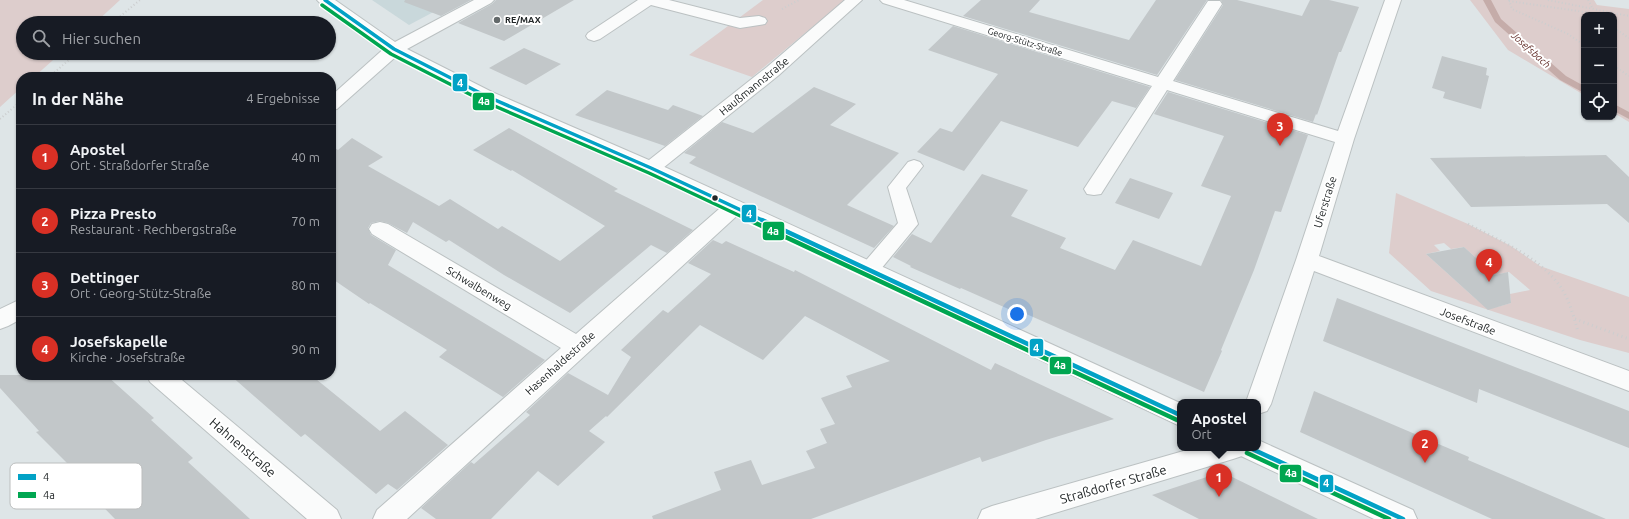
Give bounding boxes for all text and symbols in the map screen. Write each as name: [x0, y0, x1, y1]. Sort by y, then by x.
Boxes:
map controls: [1581, 12, 1617, 120]
button: +: [1581, 12, 1617, 48]
marker: RE/MAX: [492, 15, 502, 25]
place label: RE/MAX: [505, 15, 541, 25]
search box: [16, 16, 336, 60]
street label: Georg-Stütz-Straße: [986, 26, 1064, 58]
icon: search: [30, 27, 52, 49]
water label: Josefsbach: [1509, 29, 1553, 70]
text: Hier suchen: [62, 30, 141, 47]
button: −: [1581, 48, 1617, 84]
street label: Haußmannstraße: [717, 54, 791, 118]
line badge: 4: [452, 73, 468, 92]
text: 4: [457, 77, 463, 89]
button: locate: [1581, 84, 1617, 120]
text: In der Nähe: [32, 89, 124, 108]
text: 4 Ergebnisse: [246, 91, 320, 105]
line badge: 4a: [472, 92, 495, 111]
text: 4a: [478, 95, 490, 107]
pin: 3: [1267, 113, 1293, 146]
text: Apostel: [70, 141, 125, 158]
text: 1: [41, 150, 49, 164]
text: 40 m: [291, 150, 320, 164]
text: Ort · Straßdorfer Straße: [70, 158, 209, 172]
street label: Uferstraße: [1311, 175, 1339, 229]
unlabelled marker: [710, 193, 720, 203]
line badge: 4: [741, 204, 757, 223]
text: Pizza Presto: [70, 205, 156, 222]
text: 4: [746, 208, 752, 220]
text: 2: [41, 214, 49, 228]
text: 70 m: [291, 214, 320, 228]
line badge: 4a: [762, 221, 785, 241]
text: Restaurant · Rechbergstraße: [70, 222, 237, 236]
text: 4a: [767, 225, 779, 237]
pin: 4: [1476, 249, 1502, 282]
street label: Schwalbenweg: [444, 264, 514, 312]
text: Dettinger: [70, 269, 139, 286]
text: 3: [41, 278, 49, 292]
text: 80 m: [291, 278, 320, 292]
text: Ort · Georg-Stütz-Straße: [70, 286, 212, 300]
your location: [1007, 304, 1027, 324]
street label: Josefstraße: [1439, 305, 1497, 337]
street label: Hasenhaldestraße: [523, 329, 597, 397]
text: Josefskapelle: [70, 333, 168, 350]
line badge: 4: [1029, 338, 1044, 357]
text: 4: [41, 342, 49, 356]
text: 90 m: [291, 342, 320, 356]
text: 4: [1033, 342, 1039, 354]
text: Kirche · Josefstraße: [70, 350, 185, 364]
line badge: 4a: [1049, 356, 1072, 375]
text: 4a: [1054, 359, 1066, 371]
popup: [1177, 399, 1261, 451]
text: Apostel: [1191, 410, 1247, 427]
street label: Hahnenstraße: [207, 415, 279, 479]
text: Ort: [1191, 427, 1212, 441]
pin: 2: [1412, 430, 1438, 463]
street label: Straßdorfer Straße: [1058, 462, 1168, 506]
legend: [10, 463, 142, 509]
pin: 1: [1206, 464, 1232, 497]
line badge: 4a: [1279, 464, 1302, 483]
text: 4a: [1285, 467, 1297, 479]
text: 4: [43, 471, 49, 483]
line badge: 4: [1319, 474, 1334, 493]
text: 4: [1323, 477, 1329, 489]
text: 4a: [43, 489, 55, 501]

